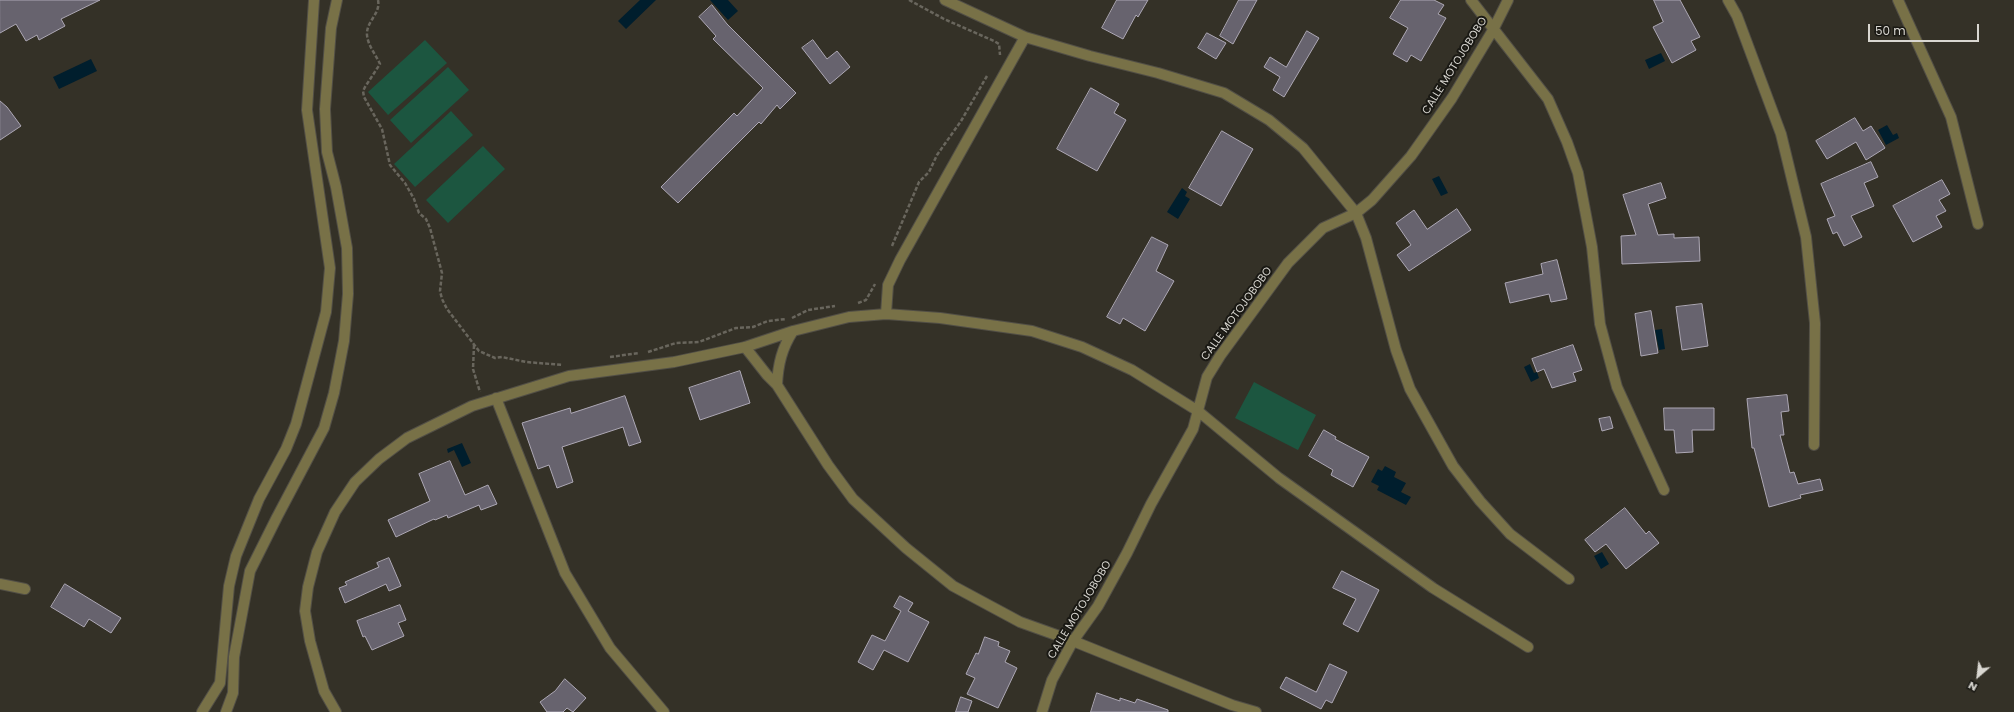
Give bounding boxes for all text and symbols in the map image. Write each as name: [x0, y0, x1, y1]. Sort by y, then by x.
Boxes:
street label: CALLE MOTOJOBOBO: [1420, 15, 1490, 117]
scale bar: [1870, 16, 1981, 42]
text: 50 m: [1875, 22, 1906, 39]
street label: CALLE MOTOJOBOBO: [1199, 265, 1275, 363]
street label: CALLE MOTOJOBOBO: [1046, 559, 1114, 661]
north arrow: [1958, 656, 1998, 696]
text: N: [1965, 678, 1980, 696]

